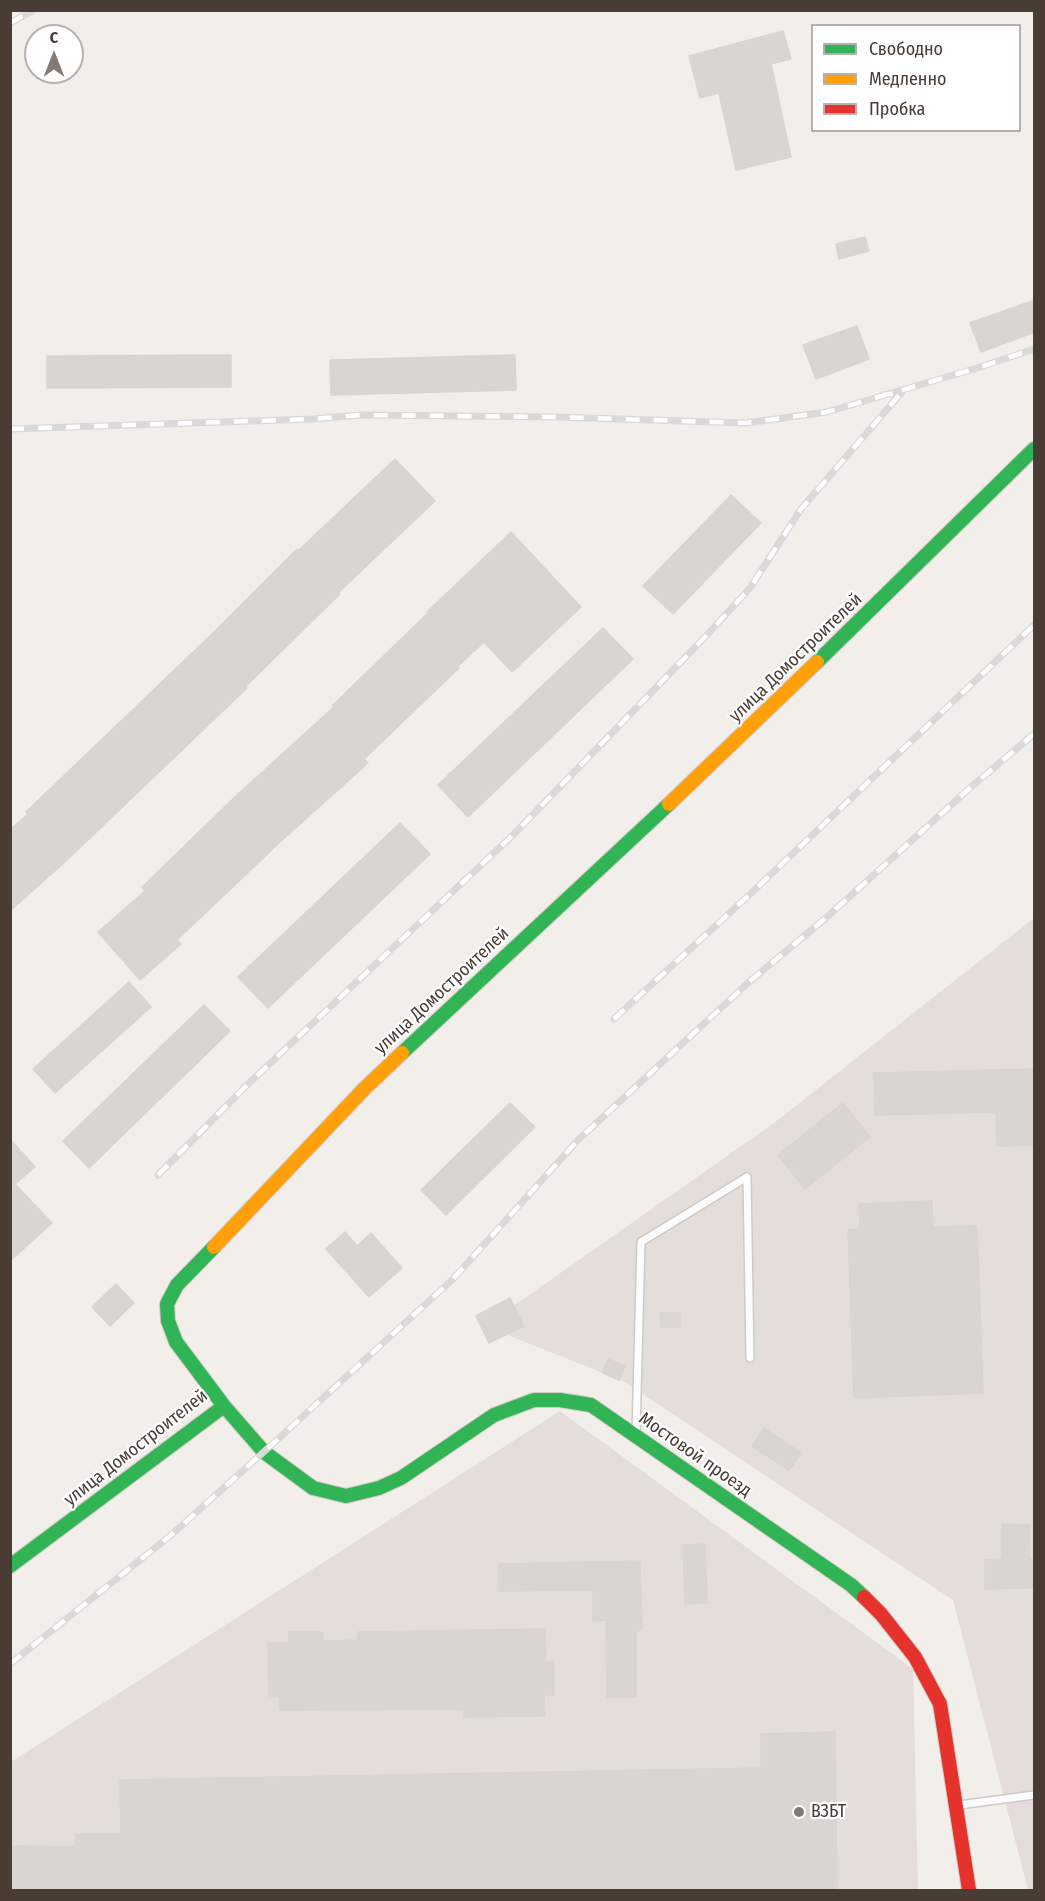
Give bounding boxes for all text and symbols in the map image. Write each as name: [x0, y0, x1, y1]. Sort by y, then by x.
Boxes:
north arrow: [24, 24, 84, 84]
legend: [811, 24, 1021, 132]
text: С: [50, 28, 58, 47]
text: Свободно: [869, 38, 943, 60]
text: Медленно: [869, 68, 947, 90]
text: Пробка: [869, 98, 925, 120]
street label: улица Домостроителей: [725, 589, 867, 727]
street label: улица Домостроителей: [370, 923, 514, 1059]
street label: улица Домостроителей: [60, 1385, 212, 1511]
street label: Мостовой проезд: [635, 1408, 755, 1502]
place label: ВЗБТ: [811, 1801, 846, 1823]
marker: ВЗБТ: [792, 1805, 806, 1819]

